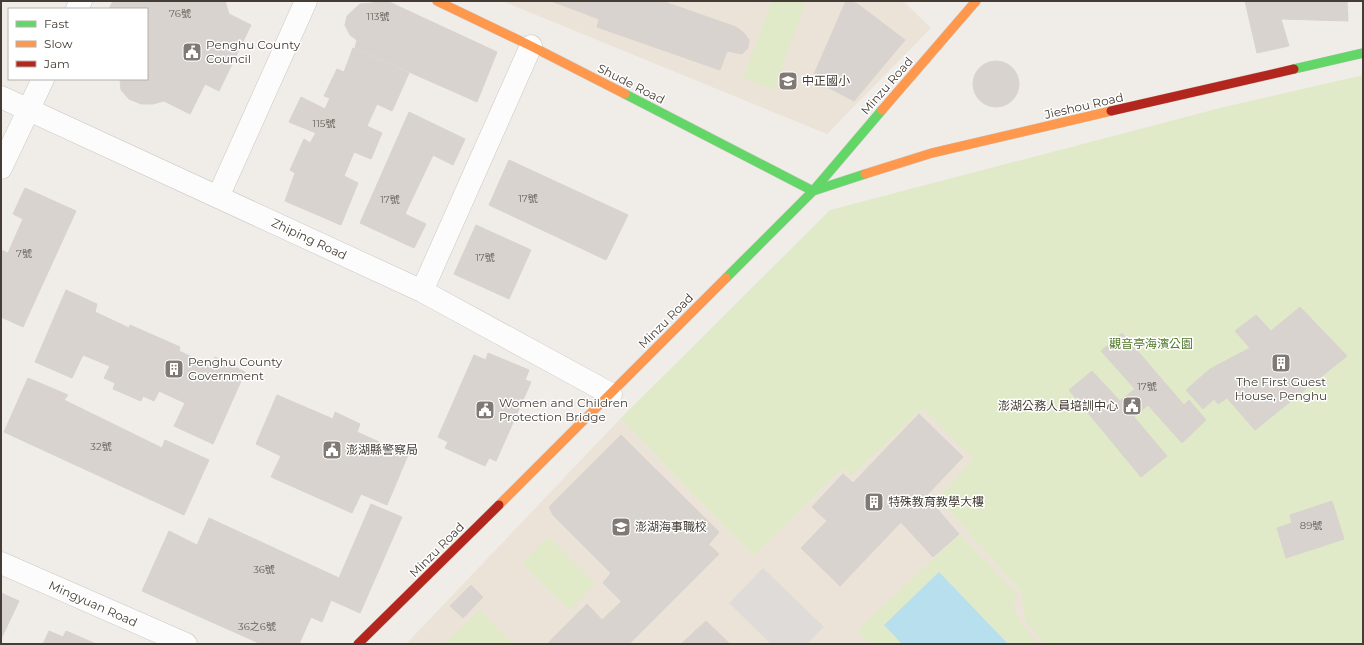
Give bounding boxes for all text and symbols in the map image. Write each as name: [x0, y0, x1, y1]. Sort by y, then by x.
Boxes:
house number: 76號: [169, 7, 191, 20]
legend: [8, 8, 148, 80]
house number: 113號: [367, 10, 389, 23]
text: Fast: [44, 16, 69, 31]
text: Slow: [44, 36, 73, 51]
place label: Penghu County Council: [206, 37, 301, 66]
public building icon: Penghu County Council: [181, 41, 203, 63]
street label: Minzu Road: [857, 54, 916, 118]
text: Jam: [43, 56, 70, 71]
street label: Shude Road: [595, 60, 667, 107]
school or university icon: 中正國小: [777, 70, 799, 92]
place label: 中正國小: [802, 73, 850, 88]
street label: Jieshou Road: [1042, 89, 1125, 122]
house number: 115號: [313, 117, 335, 130]
house number: 17號: [518, 192, 538, 205]
house number: 17號: [380, 193, 400, 206]
street label: Zhiping Road: [269, 215, 349, 263]
house number: 7號: [16, 247, 32, 260]
house number: 17號: [475, 251, 495, 264]
street label: Minzu Road: [635, 290, 696, 351]
park label: 觀音亭海濱公園: [1109, 336, 1193, 351]
building icon: The First Guest House, Penghu: [1270, 352, 1292, 374]
place label: Penghu County Government: [188, 354, 283, 383]
building icon: Penghu County Government: [163, 358, 185, 380]
place label: The First Guest House, Penghu: [1235, 374, 1327, 403]
house number: 17號: [1137, 380, 1157, 393]
place label: Women and Children Protection Bridge: [499, 395, 628, 424]
public building icon: 澎湖公務人員培訓中心: [1121, 395, 1143, 417]
place label: 澎湖公務人員培訓中心: [998, 398, 1118, 413]
public building icon: Women and Children Protection Bridge: [474, 399, 496, 421]
public building icon: 澎湖縣警察局: [321, 439, 343, 461]
house number: 32號: [90, 440, 112, 453]
place label: 澎湖縣警察局: [346, 442, 418, 457]
building icon: 特殊教育教學大樓: [863, 491, 885, 513]
place label: 特殊教育教學大樓: [888, 494, 984, 509]
school or university icon: 澎湖海事職校: [610, 516, 632, 538]
street label: Minzu Road: [406, 519, 467, 580]
place label: 澎湖海事職校: [635, 519, 707, 534]
house number: 89號: [1300, 519, 1322, 532]
house number: 36號: [253, 563, 275, 576]
street label: Mingyuan Road: [47, 577, 140, 630]
house number: 36之6號: [238, 620, 276, 633]

